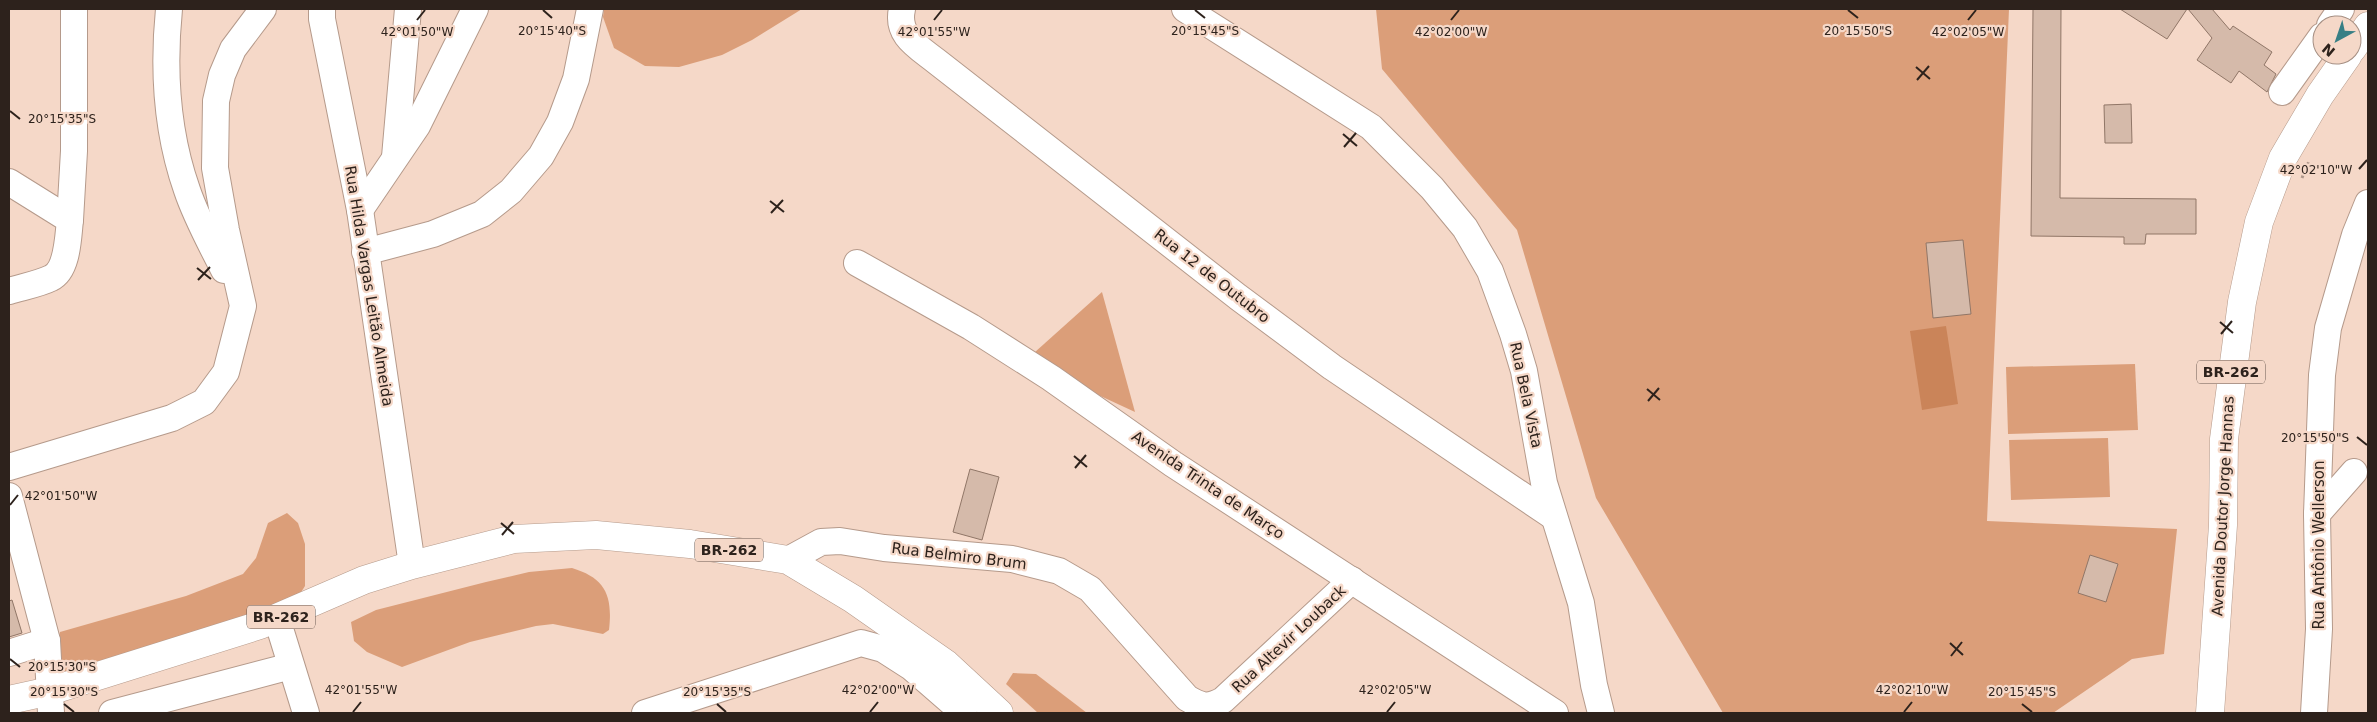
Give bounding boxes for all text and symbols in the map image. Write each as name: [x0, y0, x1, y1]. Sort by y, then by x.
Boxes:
north arrow: [2312, 15, 2362, 65]
text: 20°15'40"S: [518, 24, 586, 38]
text: 20°15'45"S: [1171, 24, 1239, 38]
text: 20°15'50"S: [1824, 24, 1892, 38]
text: 42°01'50"W: [381, 25, 453, 39]
text: 42°01'55"W: [898, 25, 970, 39]
text: 42°02'00"W: [1415, 25, 1487, 39]
text: 42°02'05"W: [1932, 25, 2004, 39]
text: N: [2319, 40, 2338, 60]
text: 20°15'35"S: [28, 112, 96, 126]
text: 42°02'10"W: [2280, 163, 2352, 177]
street label: Rua Hilda Vargas Leitão Almeida: [341, 164, 397, 408]
street label: Rua 12 de Outubro: [1151, 225, 1273, 327]
street label: Rua Bela Vista: [1506, 340, 1546, 450]
road number: BR-262: [2197, 361, 2265, 384]
street label: Avenida Doutor Jorge Hannas: [2208, 395, 2238, 617]
street label: Avenida Trinta de Março: [1128, 427, 1288, 543]
text: 20°15'50"S: [2281, 431, 2349, 445]
street label: Rua Antônio Wellerson: [2310, 460, 2328, 630]
text: 42°01'50"W: [25, 489, 97, 503]
road number: BR-262: [695, 538, 763, 562]
street label: Rua Belmiro Brum: [890, 539, 1028, 573]
street label: Rua Altevir Louback: [1228, 581, 1350, 696]
road number: BR-262: [247, 606, 315, 628]
text: 20°15'30"S: [28, 660, 96, 674]
text: 42°01'55"W: [325, 683, 397, 697]
text: 42°02'00"W: [842, 683, 914, 697]
text: 42°02'05"W: [1359, 683, 1431, 697]
text: 42°02'10"W: [1876, 683, 1948, 697]
text: 20°15'30"S: [30, 685, 98, 699]
text: 20°15'35"S: [683, 685, 751, 699]
text: 20°15'45"S: [1988, 685, 2056, 699]

